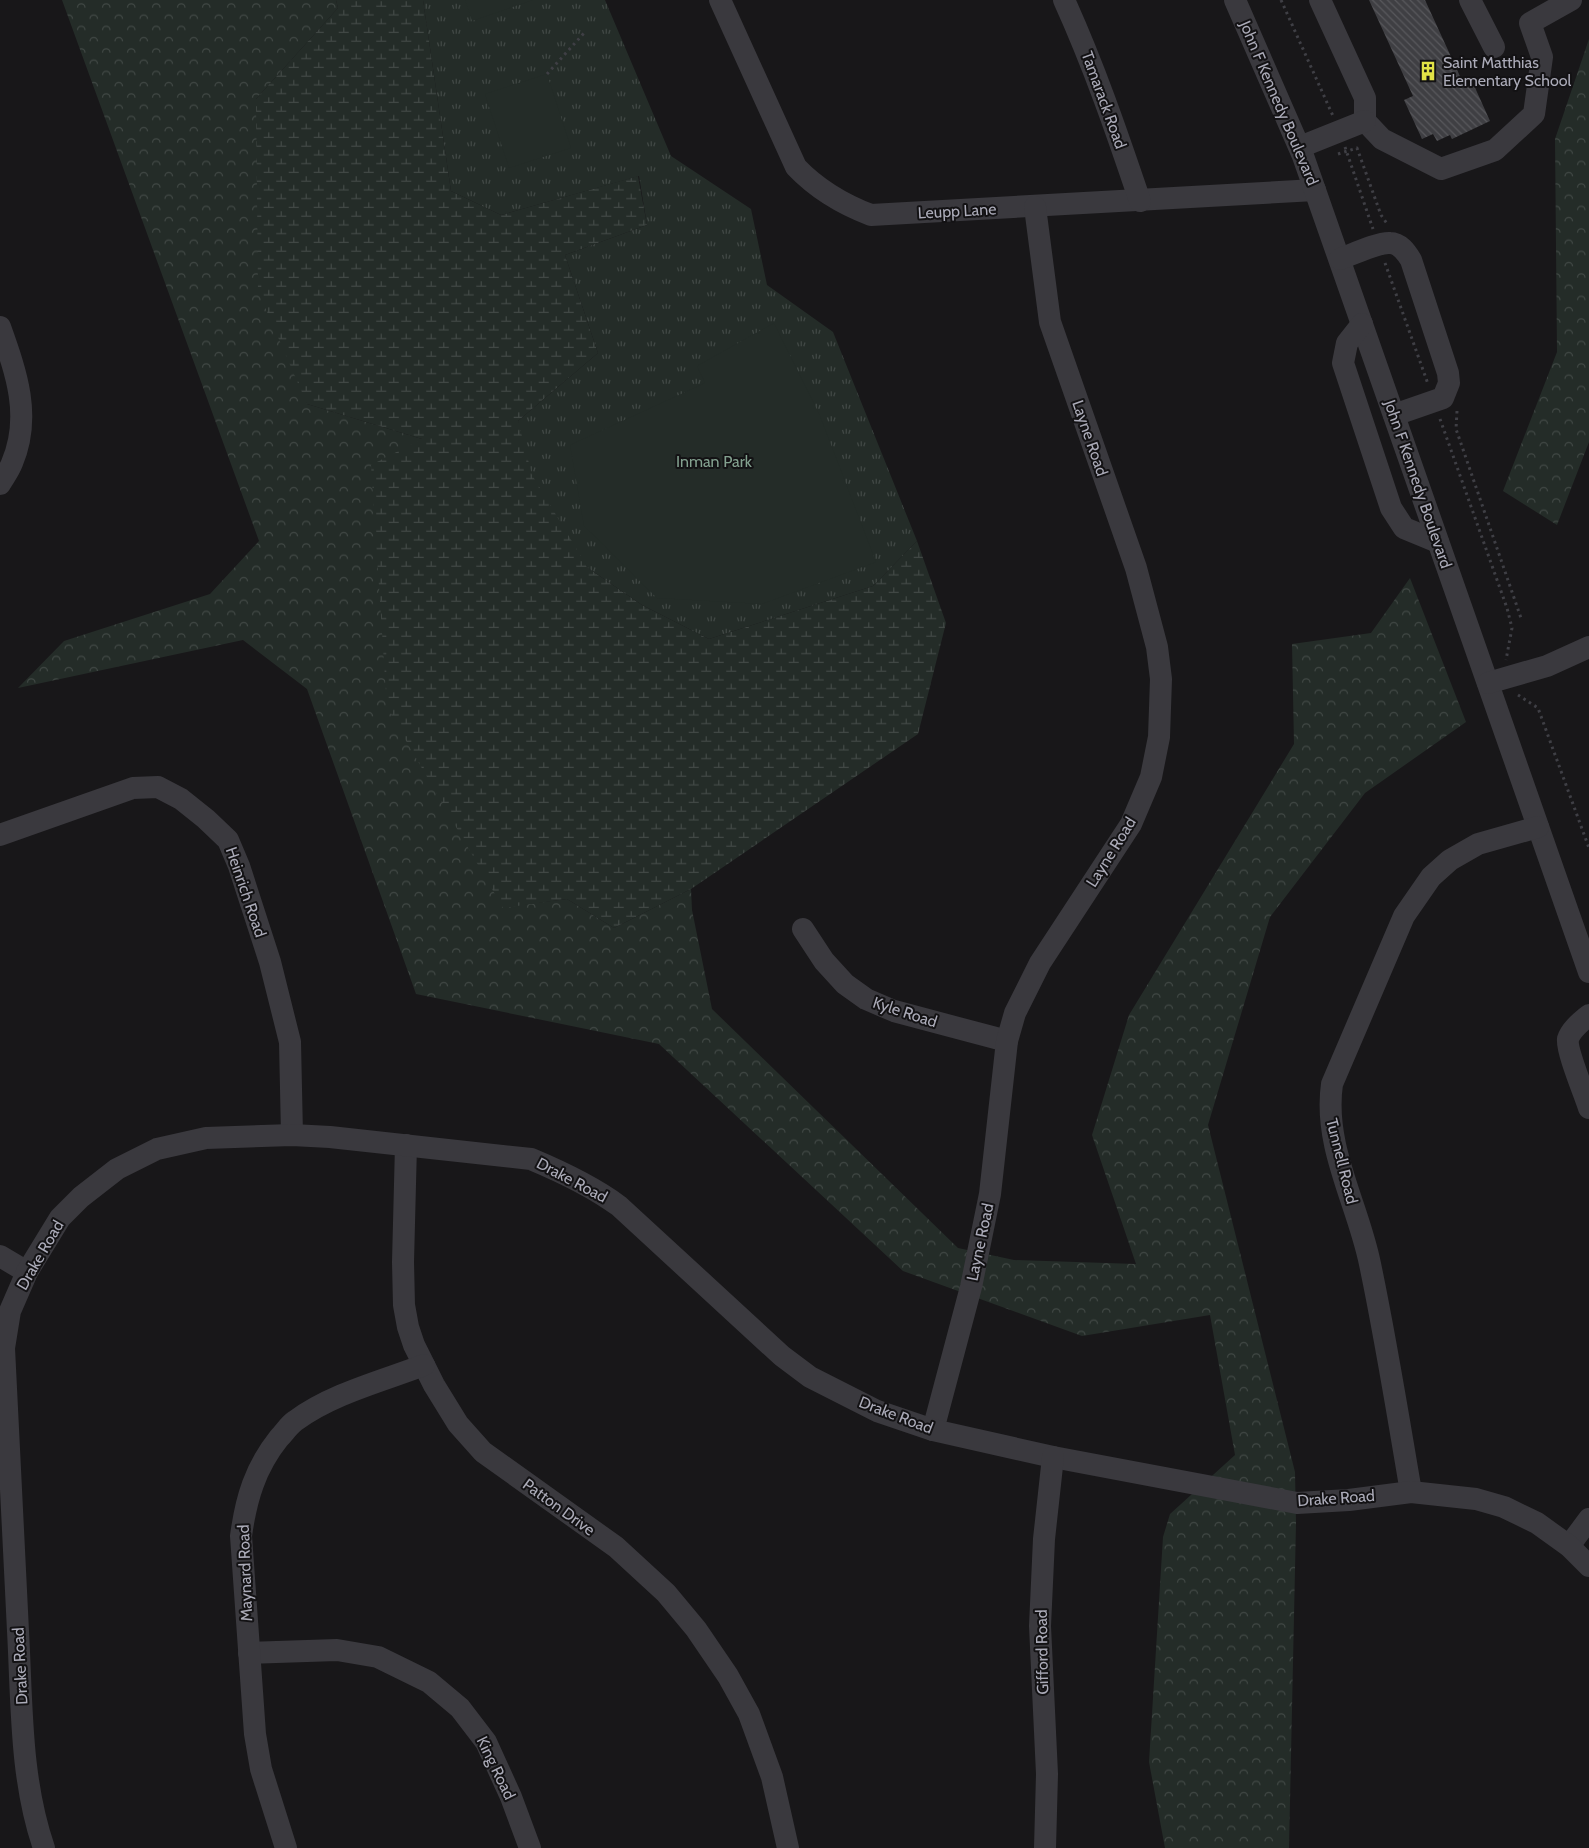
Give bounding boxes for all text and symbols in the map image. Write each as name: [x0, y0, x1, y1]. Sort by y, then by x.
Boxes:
street label: John F Kennedy Boulevard: [1235, 17, 1322, 188]
street label: Tamarack Road: [1078, 49, 1130, 151]
place label: Saint Matthias Elementary School: [1443, 53, 1571, 90]
building icon: Saint Matthias Elementary School: [1417, 60, 1439, 82]
street label: Leupp Lane: [917, 199, 997, 223]
street label: John F Kennedy Boulevard: [1380, 396, 1456, 571]
street label: Layne Road: [1068, 398, 1112, 478]
park label: Inman Park: [676, 452, 753, 471]
street label: Layne Road: [1082, 814, 1140, 890]
street label: Heinrich Road: [222, 844, 270, 940]
street label: Kyle Road: [870, 993, 940, 1031]
street label: Tunnell Road: [1322, 1116, 1362, 1206]
street label: Drake Road: [533, 1153, 611, 1207]
street label: Layne Road: [963, 1201, 997, 1283]
street label: Drake Road: [12, 1217, 68, 1293]
street label: Drake Road: [856, 1392, 936, 1438]
street label: Patton Drive: [519, 1475, 599, 1539]
street label: Drake Road: [1297, 1486, 1375, 1510]
street label: Maynard Road: [234, 1524, 256, 1622]
street label: Gifford Road: [1032, 1609, 1052, 1695]
street label: Drake Road: [8, 1627, 32, 1705]
street label: King Road: [473, 1733, 519, 1803]

